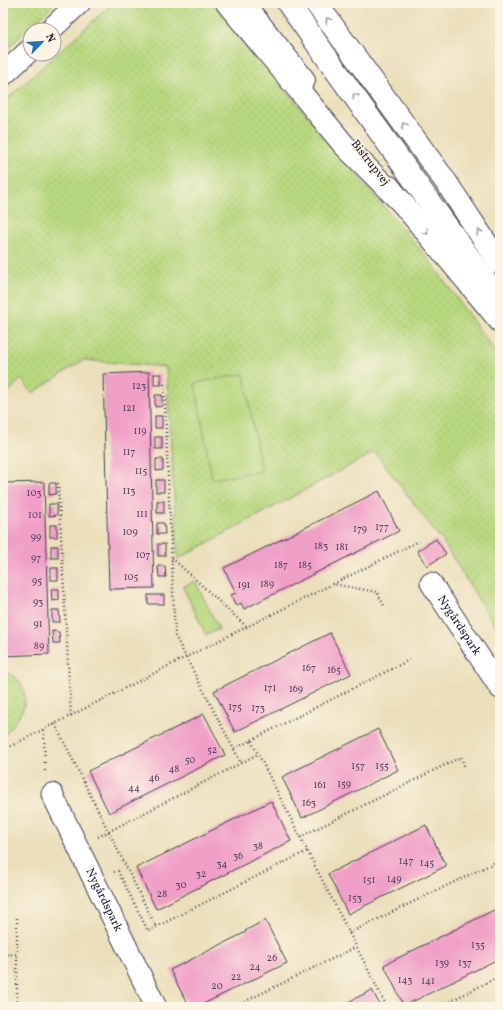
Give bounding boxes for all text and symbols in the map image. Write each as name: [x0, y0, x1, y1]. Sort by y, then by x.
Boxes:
one-way arrow: [325, 17, 333, 24]
north arrow: [22, 22, 62, 62]
text: N: [41, 32, 58, 45]
one-way arrow: [353, 93, 360, 100]
one-way arrow: [402, 122, 409, 129]
street label: Bistrupvej: [347, 137, 393, 189]
one-way arrow: [421, 228, 428, 235]
one-way arrow: [476, 229, 483, 236]
house number: 123: [132, 379, 146, 393]
house number: 121: [122, 401, 136, 415]
house number: 119: [134, 424, 146, 438]
house number: 117: [123, 445, 135, 459]
house number: 115: [135, 464, 147, 478]
house number: 113: [123, 484, 135, 498]
house number: 103: [27, 486, 41, 500]
house number: 111: [136, 507, 148, 521]
house number: 101: [28, 508, 42, 522]
house number: 177: [375, 520, 389, 534]
house number: 179: [353, 522, 367, 536]
house number: 109: [122, 525, 138, 539]
house number: 99: [31, 530, 41, 544]
house number: 183: [314, 539, 328, 553]
house number: 181: [336, 540, 349, 554]
house number: 107: [136, 548, 151, 562]
house number: 97: [31, 551, 41, 565]
house number: 187: [274, 558, 288, 572]
house number: 185: [298, 558, 312, 572]
house number: 105: [124, 570, 138, 584]
house number: 95: [32, 574, 42, 588]
house number: 189: [260, 577, 274, 591]
house number: 191: [238, 578, 251, 592]
street label: Nygårdspark: [433, 592, 485, 659]
house number: 93: [33, 595, 43, 609]
house number: 91: [33, 617, 43, 631]
house number: 89: [34, 639, 44, 653]
house number: 167: [302, 661, 316, 675]
house number: 165: [327, 663, 341, 677]
house number: 171: [264, 681, 276, 695]
house number: 169: [289, 682, 303, 696]
house number: 175: [228, 700, 242, 714]
house number: 173: [251, 701, 265, 715]
house number: 52: [207, 743, 217, 757]
house number: 50: [185, 753, 195, 767]
house number: 157: [351, 759, 365, 773]
house number: 155: [375, 759, 389, 773]
house number: 48: [169, 762, 179, 776]
house number: 46: [149, 771, 159, 785]
house number: 159: [337, 777, 351, 791]
house number: 161: [314, 778, 327, 792]
house number: 44: [128, 781, 140, 795]
house number: 163: [302, 796, 316, 810]
house number: 38: [253, 839, 263, 853]
house number: 36: [233, 849, 243, 863]
house number: 147: [399, 854, 413, 868]
house number: 145: [420, 856, 434, 870]
house number: 34: [216, 857, 228, 871]
street label: Nygårdspark: [81, 866, 126, 935]
house number: 32: [196, 867, 206, 881]
house number: 149: [387, 872, 401, 886]
house number: 151: [363, 873, 375, 887]
house number: 30: [176, 878, 186, 892]
house number: 28: [157, 887, 167, 901]
house number: 153: [348, 891, 362, 905]
house number: 135: [471, 938, 485, 952]
house number: 26: [267, 951, 277, 965]
house number: 139: [435, 956, 449, 970]
house number: 137: [458, 956, 472, 970]
house number: 24: [249, 960, 261, 974]
house number: 22: [231, 970, 241, 984]
house number: 143: [398, 973, 412, 987]
house number: 141: [421, 974, 435, 988]
house number: 20: [211, 979, 223, 993]

